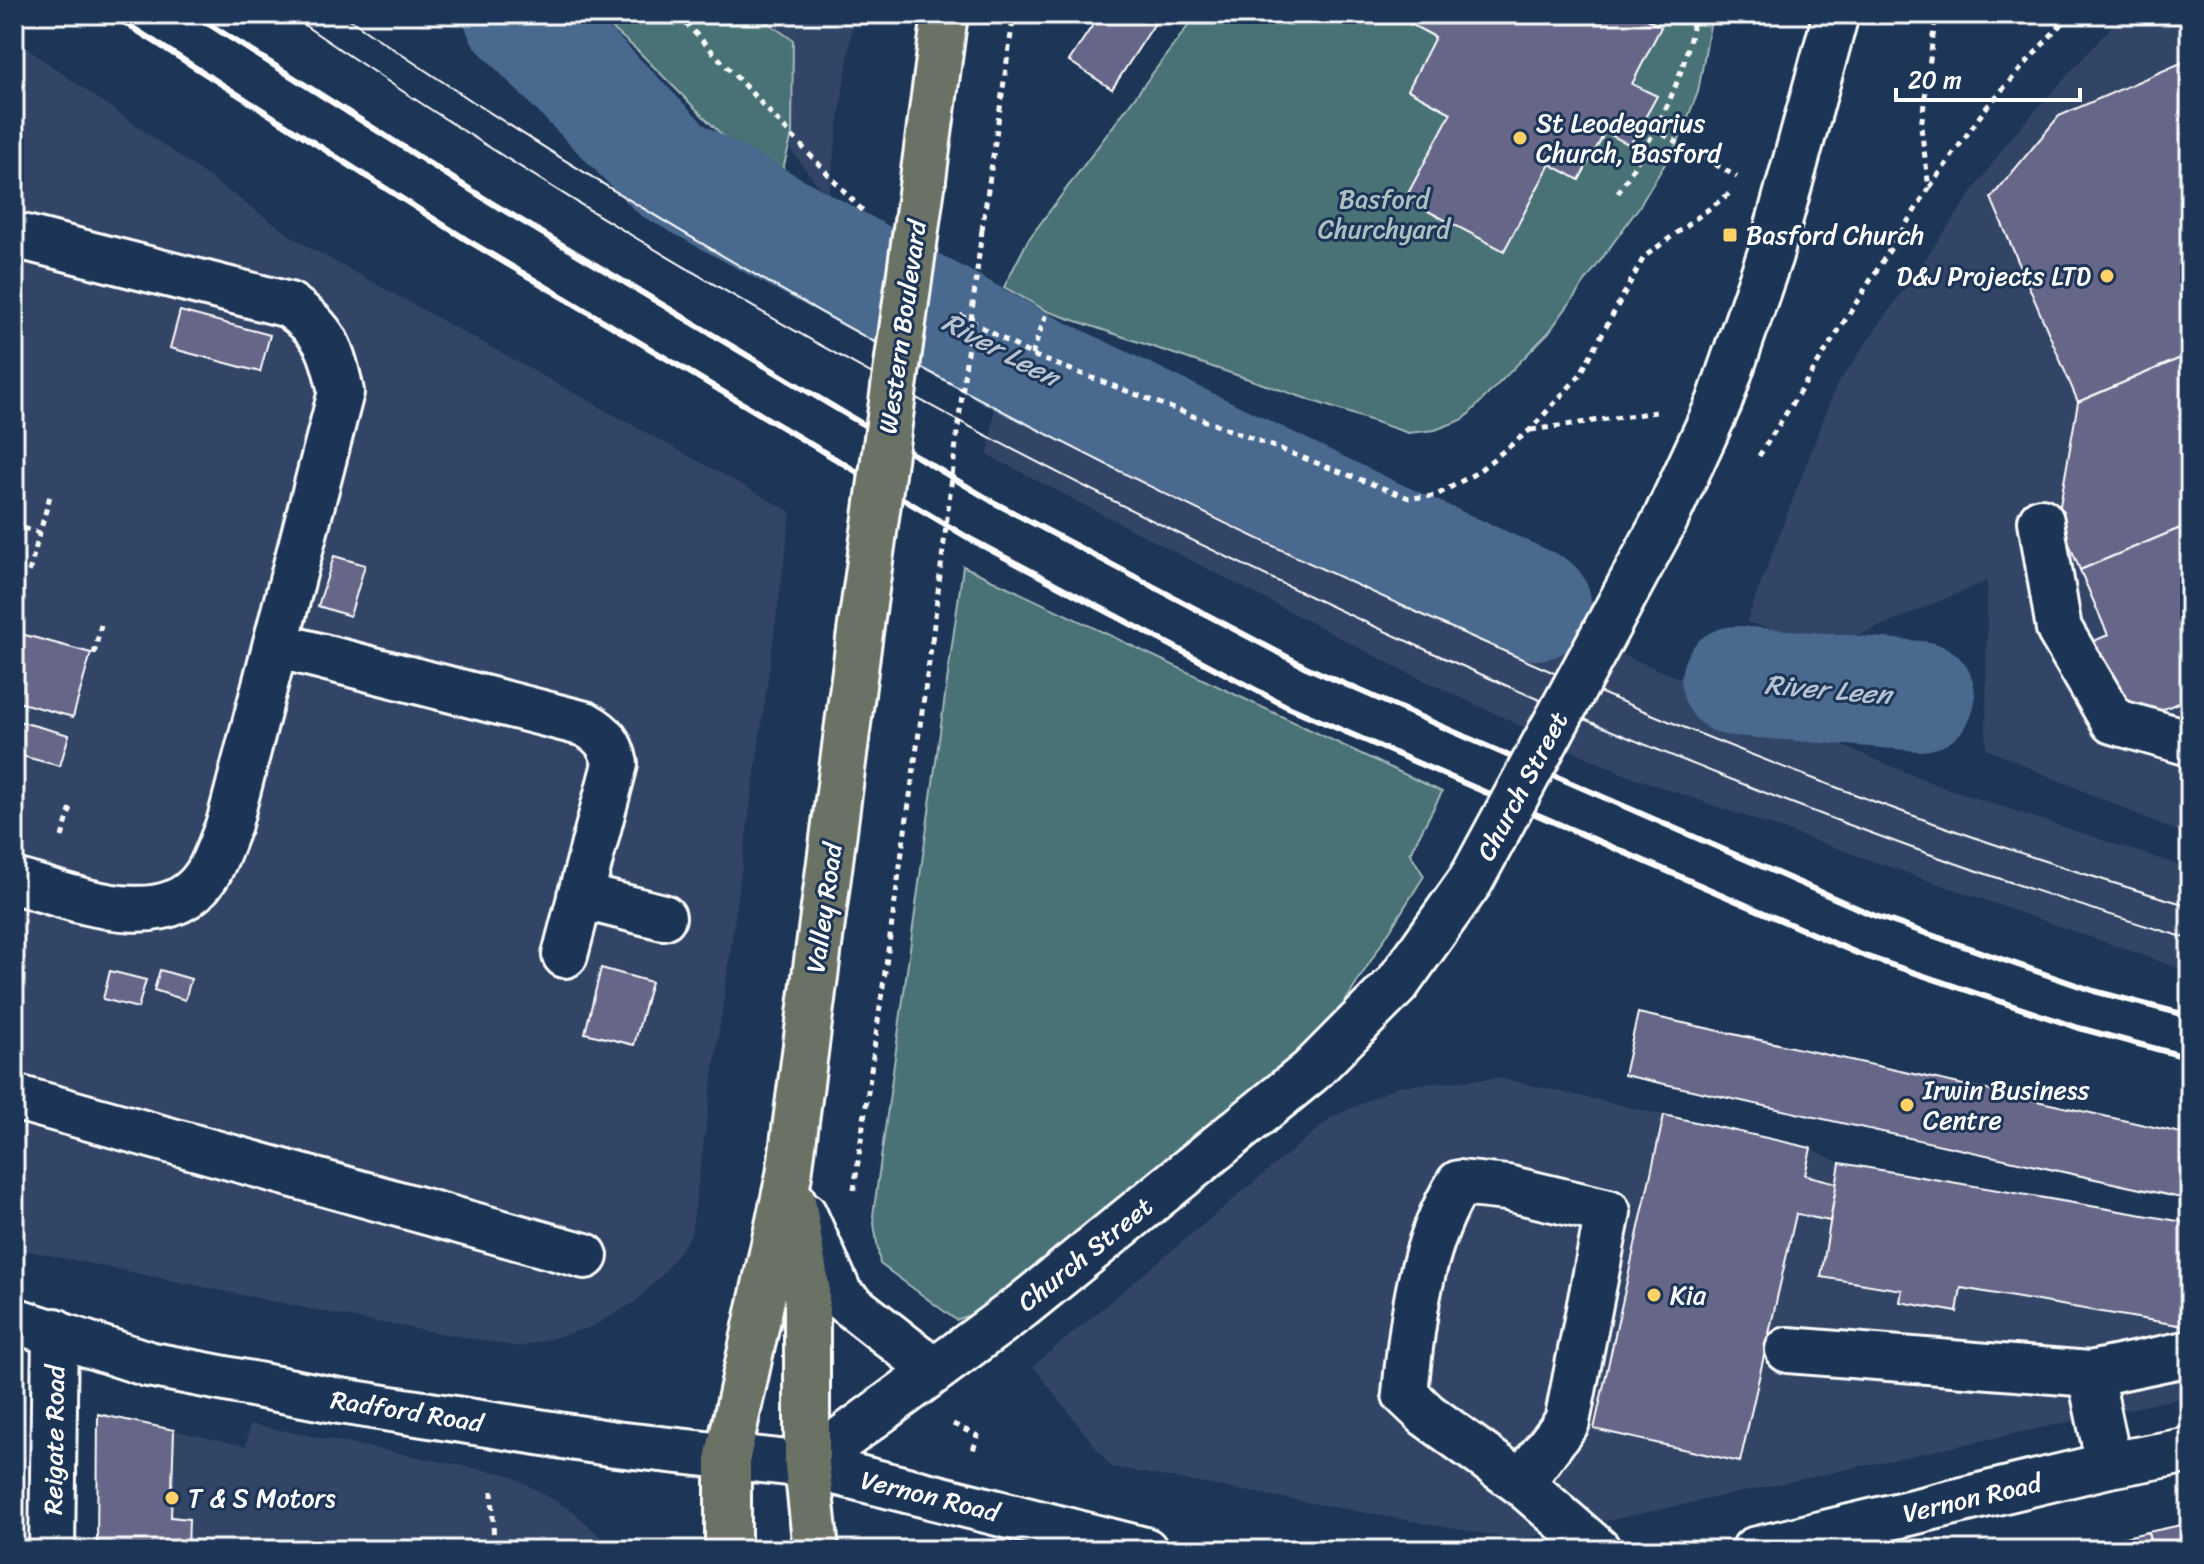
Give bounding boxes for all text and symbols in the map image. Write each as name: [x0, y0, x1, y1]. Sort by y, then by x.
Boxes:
scale bar: [1896, 52, 2080, 102]
text: 20 m: [1908, 59, 1962, 101]
place label: St Leodegarius Church, Basford: [1536, 100, 1723, 176]
marker: St Leodegarius Church, Basford: [1511, 129, 1529, 147]
park label: Basford Churchyard: [1318, 176, 1452, 252]
place label: Basford Church: [1746, 212, 1924, 258]
street label: Western Boulevard: [864, 215, 940, 437]
marker: Basford Church: [1721, 226, 1739, 244]
place label: D&J Projects LTD: [1897, 253, 2091, 299]
marker: D&J Projects LTD: [2098, 267, 2116, 285]
water label: River Leen: [933, 298, 1071, 402]
water label: River Leen: [1763, 660, 1896, 720]
street label: Church Street: [1463, 703, 1581, 869]
street label: Valley Road: [792, 838, 856, 976]
place label: Irwin Business Centre: [1922, 1067, 2090, 1143]
marker: Irwin Business Centre: [1898, 1096, 1916, 1114]
street label: Church Street: [1007, 1184, 1163, 1324]
place label: Kia: [1670, 1272, 1707, 1318]
marker: Kia: [1645, 1286, 1663, 1304]
street label: Reigate Road: [30, 1362, 78, 1515]
street label: Radford Road: [328, 1376, 489, 1446]
street label: Vernon Road: [856, 1457, 1006, 1536]
street label: Vernon Road: [1898, 1459, 2048, 1536]
place label: T & S Motors: [188, 1475, 336, 1521]
marker: T & S Motors: [163, 1489, 181, 1507]

